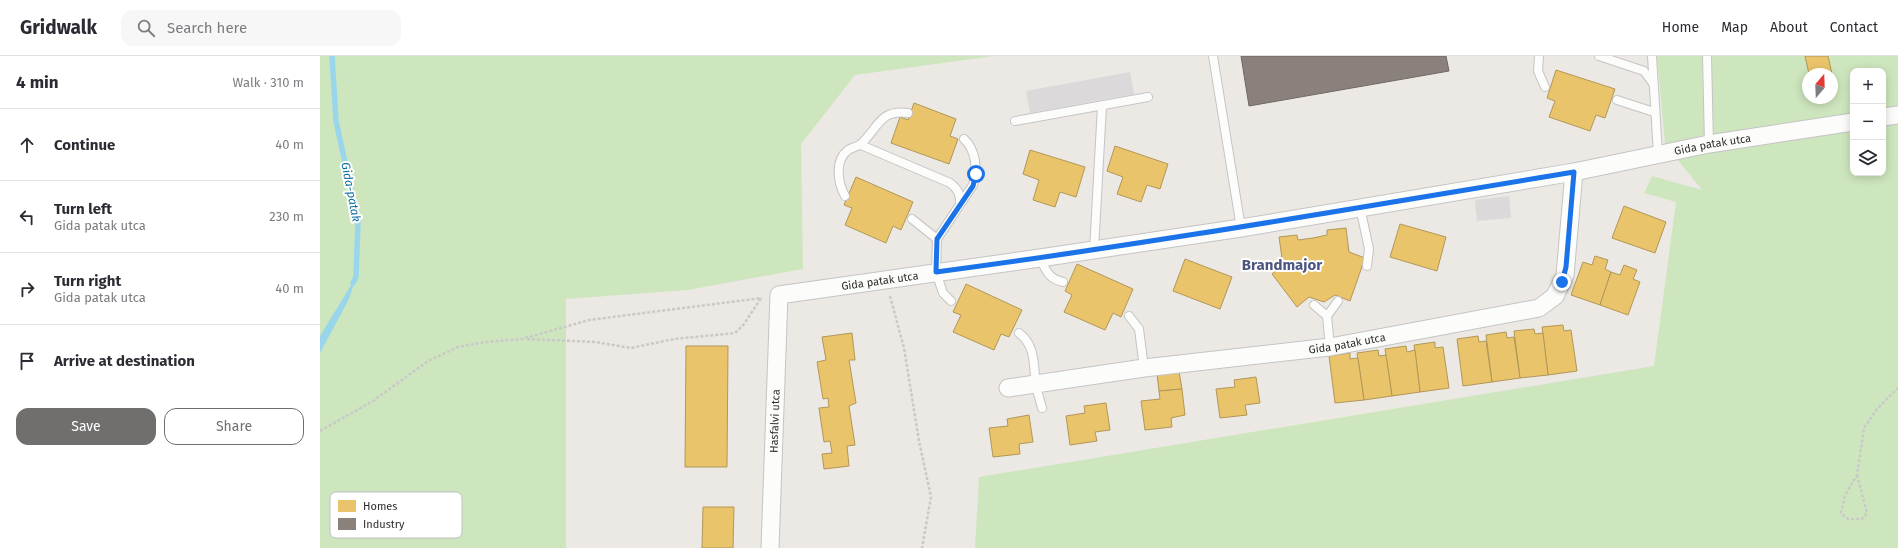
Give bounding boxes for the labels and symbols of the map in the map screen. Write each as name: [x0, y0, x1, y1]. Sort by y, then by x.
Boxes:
north arrow: [1802, 68, 1838, 104]
street label: Gida patak utca: [1673, 132, 1752, 158]
water label: Gida-patak: [338, 161, 364, 224]
route start: [967, 165, 985, 183]
district label: Brandmajor: [1242, 256, 1323, 274]
street label: Gida patak utca: [840, 269, 919, 293]
route end: [1553, 273, 1571, 291]
street label: Gida patak utca: [1308, 331, 1387, 356]
street label: Hasfalvi utca: [767, 389, 783, 453]
legend: [330, 492, 462, 538]
text: Homes: [363, 500, 397, 513]
text: Industry: [363, 518, 405, 531]

